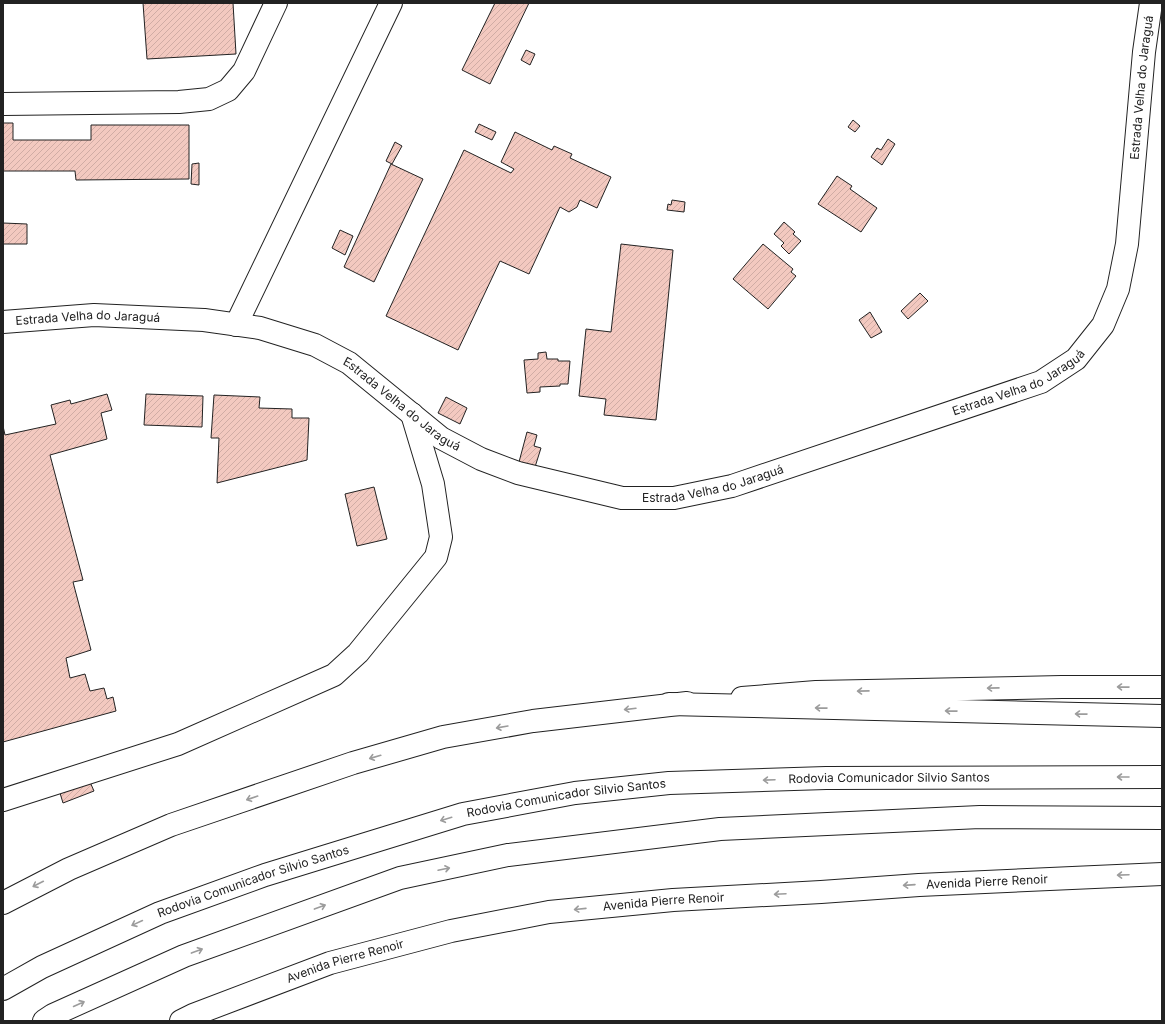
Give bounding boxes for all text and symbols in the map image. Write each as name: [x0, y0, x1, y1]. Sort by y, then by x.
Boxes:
street label: Estrada Velha do Jaraguá: [1126, 14, 1156, 160]
street label: Estrada Velha do Jaraguá: [15, 307, 161, 328]
street label: Estrada Velha do Jaraguá: [950, 346, 1088, 418]
street label: Estrada Velha do Jaraguá: [341, 353, 463, 454]
street label: Estrada Velha do Jaraguá: [642, 461, 785, 505]
one-way arrow: [1117, 683, 1130, 691]
one-way arrow: [987, 684, 1000, 692]
one-way arrow: [857, 687, 870, 695]
one-way arrow: [815, 704, 828, 712]
one-way arrow: [624, 705, 637, 713]
one-way arrow: [945, 707, 958, 715]
one-way arrow: [1075, 710, 1088, 718]
one-way arrow: [495, 723, 508, 731]
one-way arrow: [369, 754, 382, 761]
street label: Rodovia Comunicador Silvio Santos: [788, 770, 990, 786]
one-way arrow: [1117, 773, 1130, 781]
street label: Rodovia Comunicador Silvio Santos: [465, 775, 667, 820]
one-way arrow: [763, 777, 776, 784]
one-way arrow: [246, 794, 258, 802]
one-way arrow: [440, 816, 453, 823]
street label: Rodovia Comunicador Silvio Santos: [155, 842, 351, 920]
one-way arrow: [437, 865, 450, 873]
street label: Avenida Pierre Renoir: [926, 871, 1049, 892]
one-way arrow: [1117, 871, 1130, 879]
one-way arrow: [33, 881, 45, 889]
one-way arrow: [903, 882, 916, 889]
street label: Avenida Pierre Renoir: [602, 889, 725, 914]
one-way arrow: [774, 891, 787, 898]
one-way arrow: [313, 903, 326, 910]
one-way arrow: [574, 906, 587, 913]
one-way arrow: [132, 920, 144, 927]
street label: Avenida Pierre Renoir: [284, 936, 406, 986]
one-way arrow: [191, 947, 203, 955]
one-way arrow: [72, 1000, 84, 1007]

